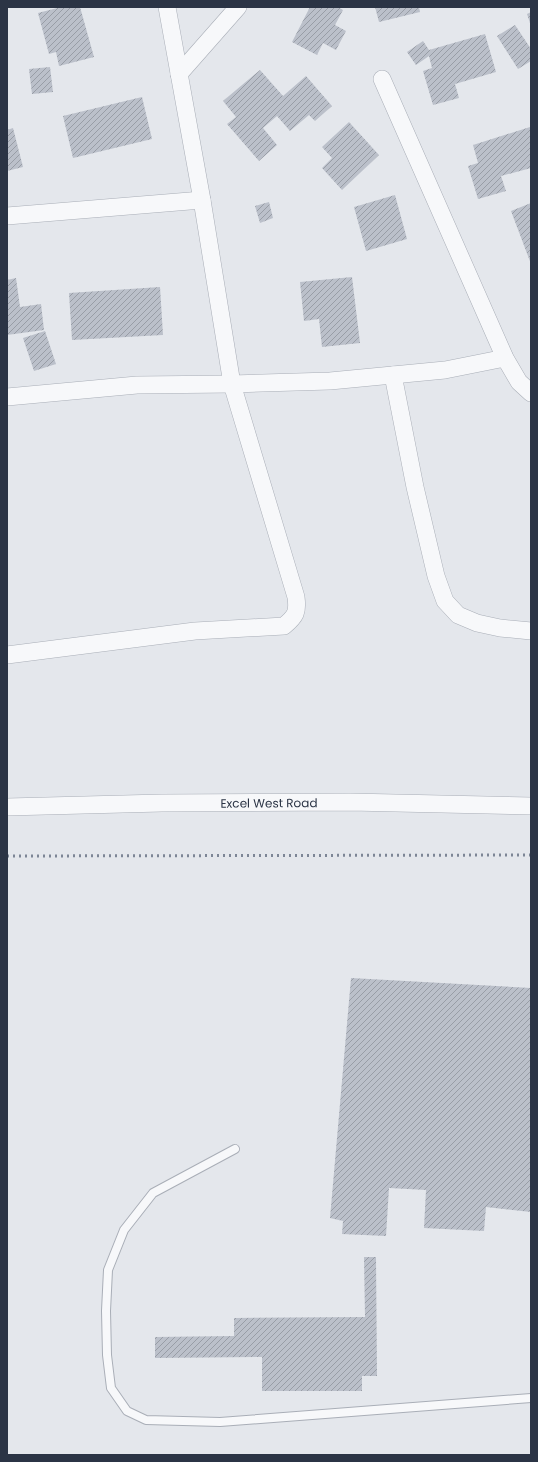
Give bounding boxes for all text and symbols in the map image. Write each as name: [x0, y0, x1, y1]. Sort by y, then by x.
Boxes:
street label: Excel West Road: [220, 794, 318, 811]

